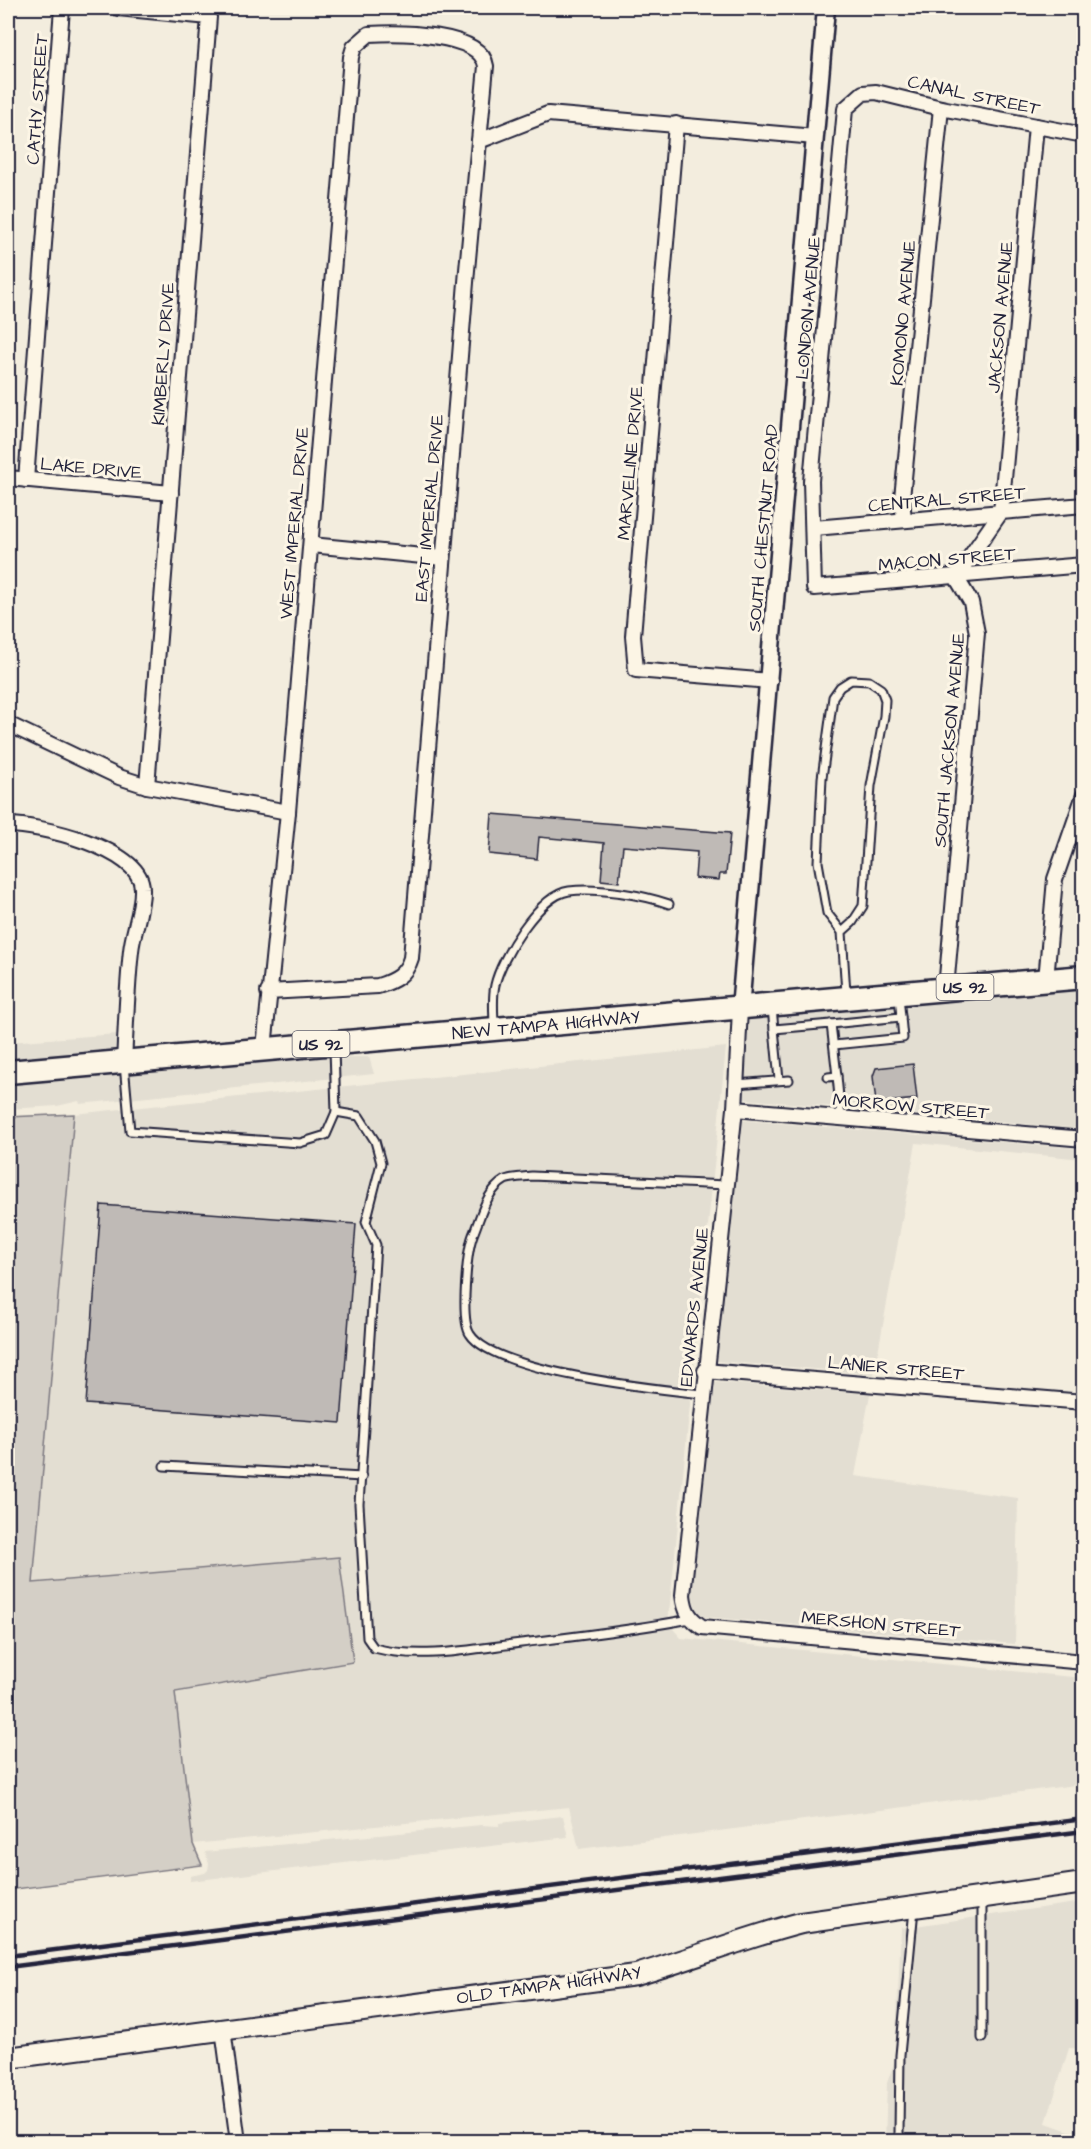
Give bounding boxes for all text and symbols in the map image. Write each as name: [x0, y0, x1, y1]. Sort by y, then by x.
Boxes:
street label: CATHY STREET: [20, 32, 55, 165]
street label: CANAL STREET: [905, 69, 1043, 122]
street label: LONDON AVENUE: [790, 235, 827, 381]
street label: KOMONO AVENUE: [885, 239, 922, 387]
street label: JACKSON AVENUE: [981, 240, 1020, 394]
street label: KIMBERLY DRIVE: [146, 281, 181, 426]
street label: MARVELINE DRIVE: [611, 385, 650, 541]
street label: EAST IMPERIAL DRIVE: [409, 413, 450, 603]
street label: SOUTH CHESTNUT ROAD: [742, 423, 785, 633]
street label: WEST IMPERIAL DRIVE: [274, 425, 315, 620]
street label: LAKE DRIVE: [39, 452, 143, 485]
street label: CENTRAL STREET: [867, 480, 1028, 519]
street label: MACON STREET: [877, 541, 1018, 578]
street label: SOUTH JACKSON AVENUE: [928, 631, 971, 848]
road number: US 92: [936, 974, 994, 1000]
street label: NEW TAMPA HIGHWAY: [451, 1005, 642, 1046]
road number: US 92: [292, 1031, 350, 1057]
street label: MORROW STREET: [832, 1087, 991, 1126]
street label: EDWARDS AVENUE: [674, 1226, 715, 1388]
street label: LANIER STREET: [827, 1350, 966, 1387]
street label: MERSHON STREET: [800, 1605, 962, 1644]
street label: OLD TAMPA HIGHWAY: [455, 1960, 643, 2011]

